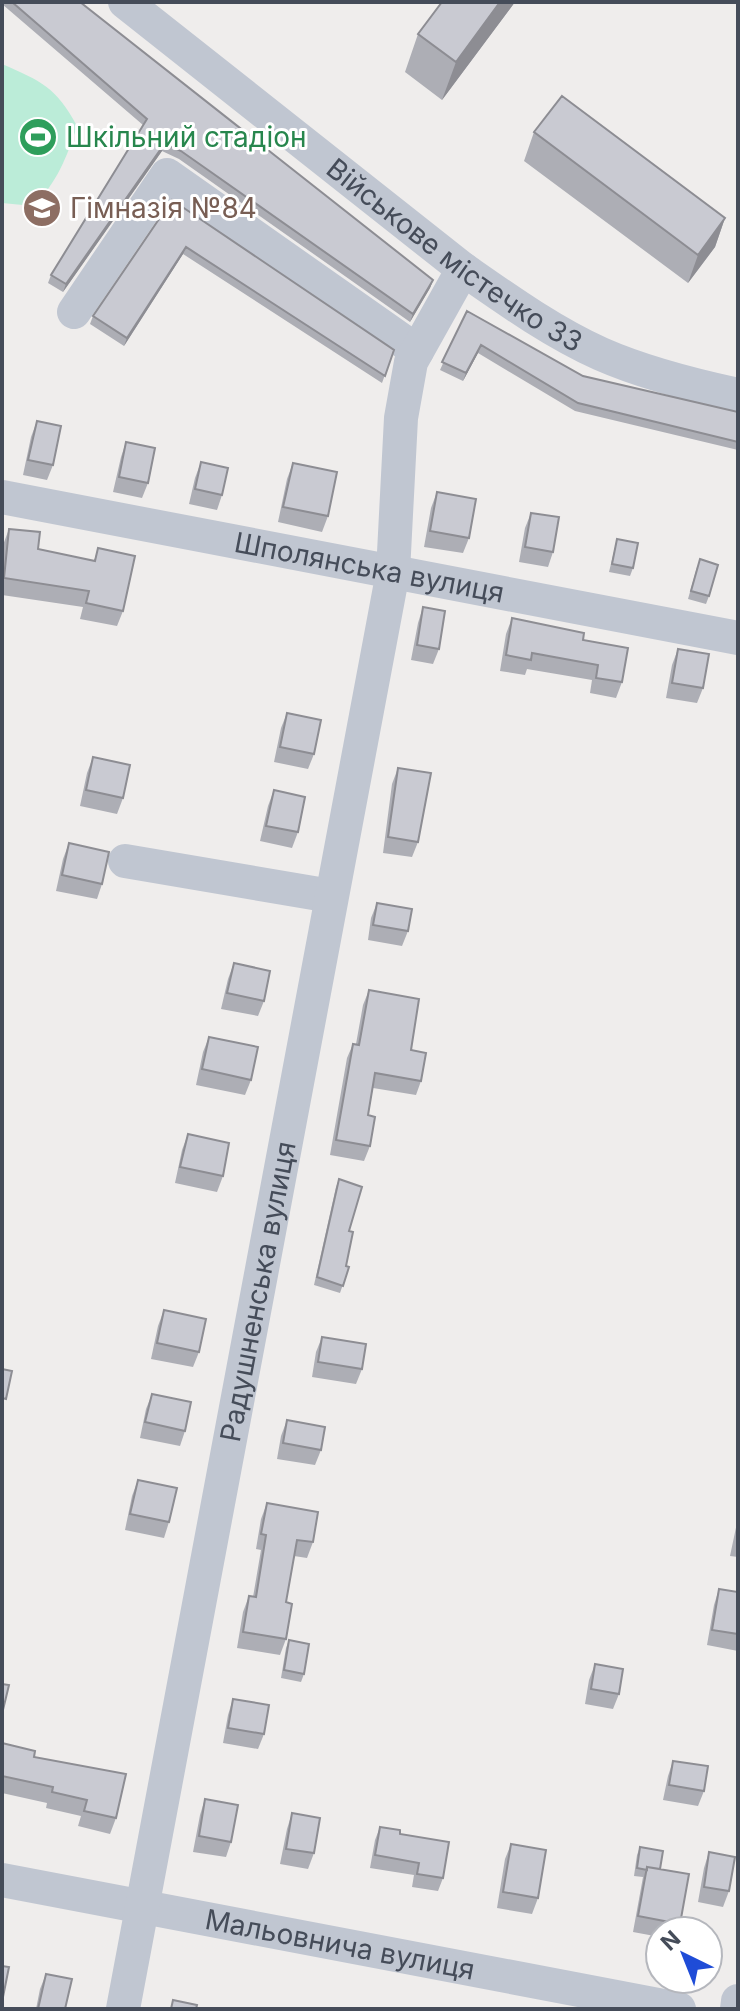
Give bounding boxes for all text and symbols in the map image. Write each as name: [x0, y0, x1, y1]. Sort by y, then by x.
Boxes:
sports icon: Шкільний стадіон: [17, 116, 59, 158]
place label: Шкільний стадіон: [66, 120, 307, 154]
street label: Військове містечко 33: [320, 151, 588, 359]
school or university icon: Гімназія №84: [21, 187, 63, 229]
place label: Гімназія №84: [70, 191, 257, 225]
street label: Шполянська вулиця: [232, 525, 507, 610]
street label: Радушненська вулиця: [213, 1138, 303, 1445]
street label: Мальовнича вулиця: [202, 1902, 477, 1987]
north arrow: [644, 1915, 724, 1995]
text: N: [655, 1925, 685, 1956]

